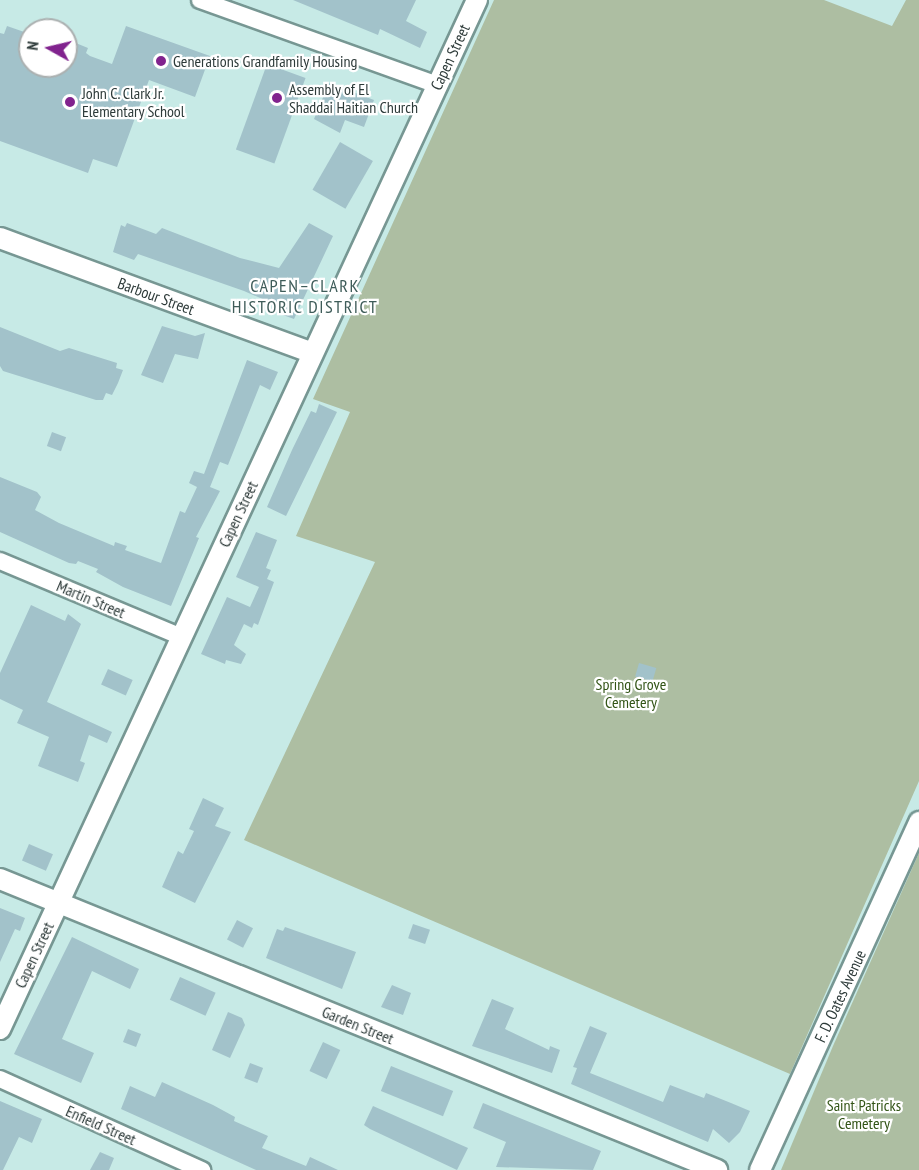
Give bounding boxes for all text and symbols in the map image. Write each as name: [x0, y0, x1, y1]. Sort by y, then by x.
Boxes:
north arrow: [18, 18, 78, 78]
street label: Capen Street: [426, 21, 474, 93]
text: N: [22, 40, 43, 51]
place label: Generations Grandfamily Housing: [173, 51, 358, 71]
marker: Generations Grandfamily Housing: [154, 54, 168, 68]
place label: Assembly of El Shaddai Haitian Church: [289, 79, 418, 117]
place label: John C. Clark Jr. Elementary School: [82, 83, 185, 121]
marker: Assembly of El Shaddai Haitian Church: [270, 91, 284, 105]
marker: John C. Clark Jr. Elementary School: [63, 95, 77, 109]
street label: Barbour Street: [115, 273, 197, 319]
district label: CAPEN–CLARK HISTORIC DISTRICT: [231, 276, 379, 318]
street label: Capen Street: [214, 478, 262, 550]
street label: Martin Street: [54, 576, 128, 622]
park label: Spring Grove Cemetery: [596, 674, 666, 712]
street label: Capen Street: [10, 919, 58, 991]
street label: F. D. Oates Avenue: [810, 946, 870, 1046]
street label: Garden Street: [319, 1002, 397, 1048]
park label: Saint Patricks Cemetery: [827, 1095, 901, 1133]
street label: Enfield Street: [63, 1101, 139, 1149]

